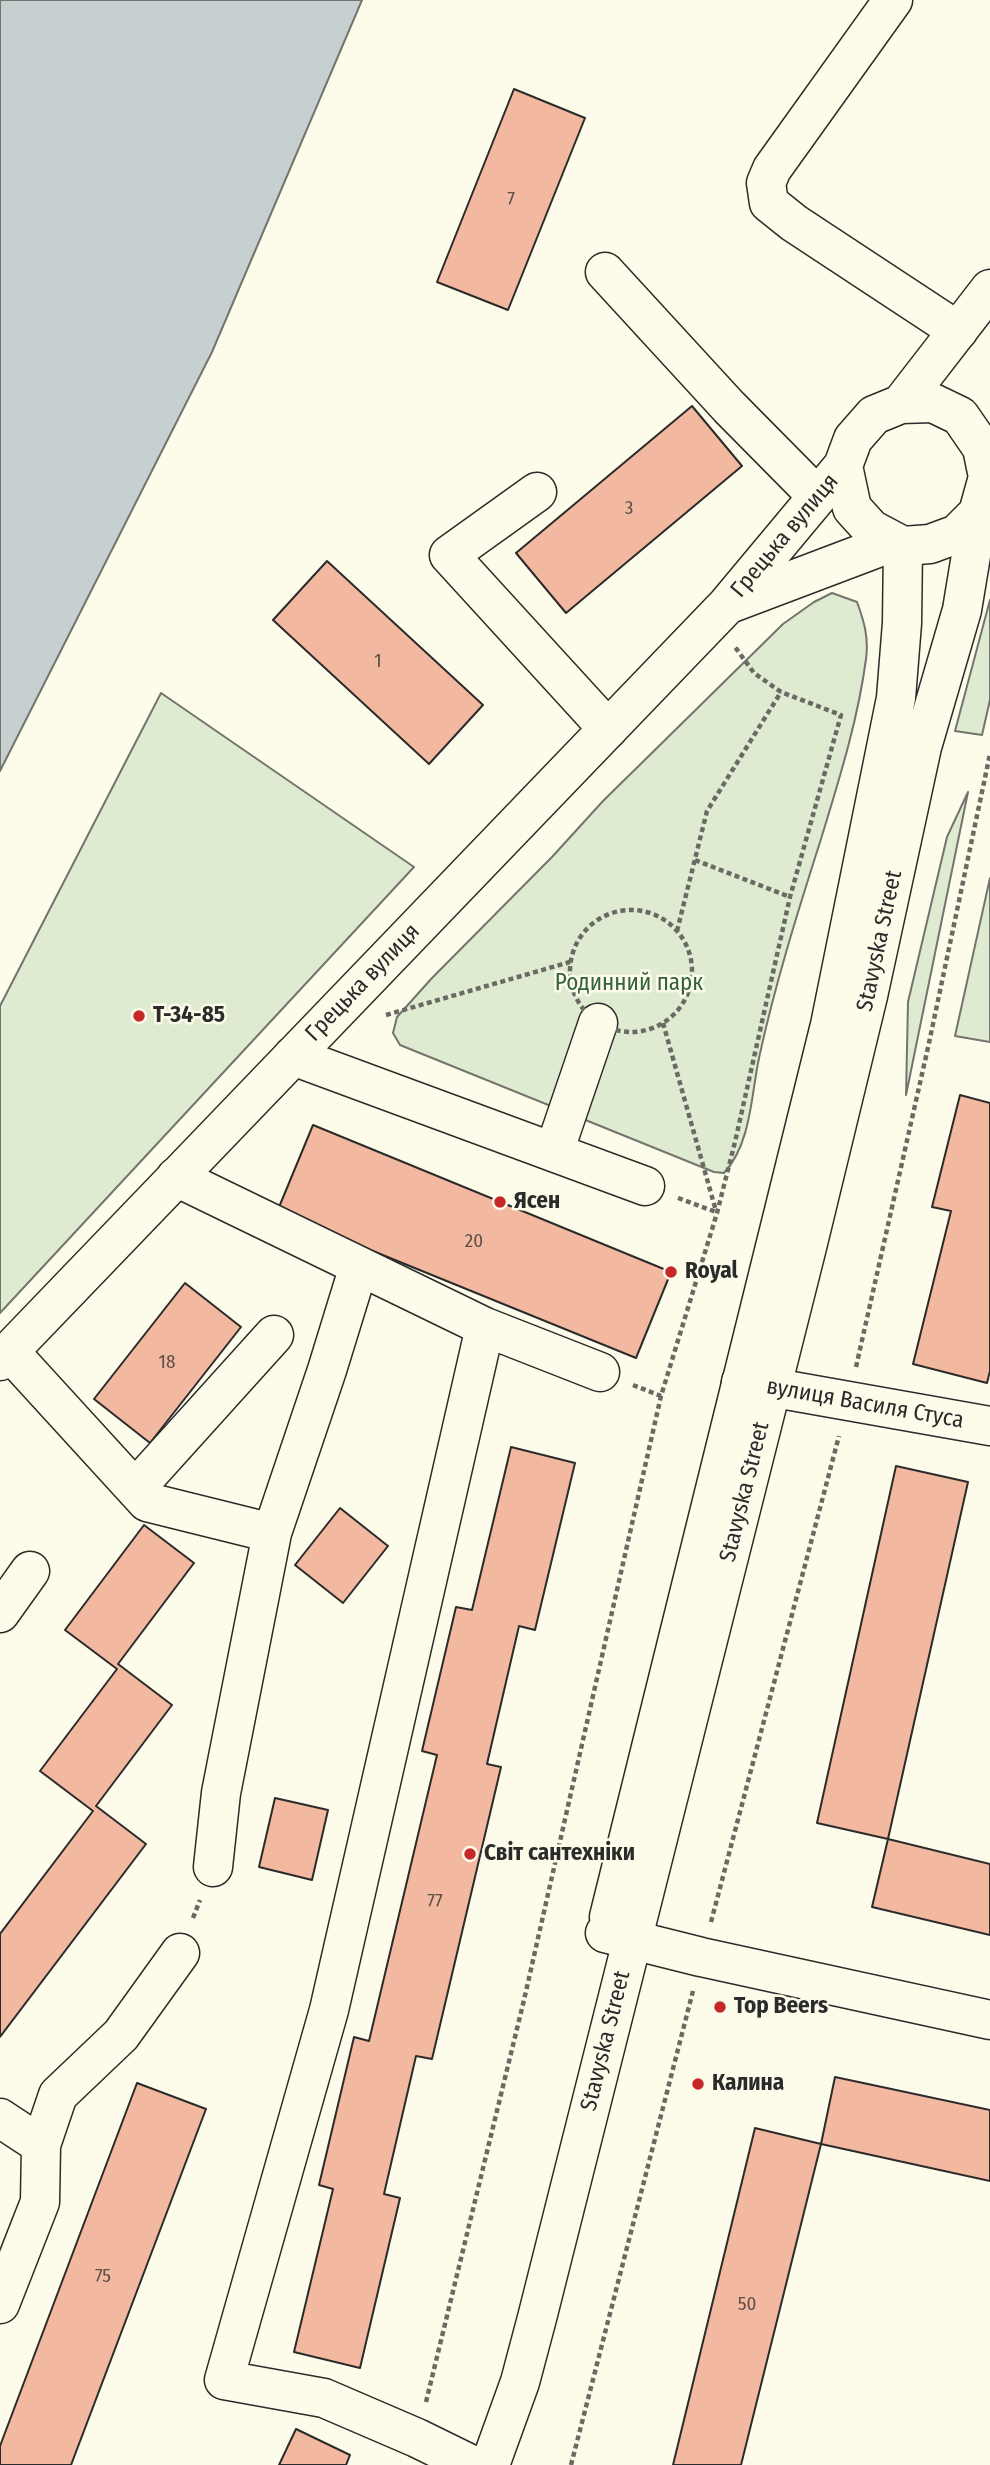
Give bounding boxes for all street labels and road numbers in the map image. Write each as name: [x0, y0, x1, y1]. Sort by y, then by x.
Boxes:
street label: Грецька вулиця: [725, 468, 845, 604]
street label: Stavyska Street: [852, 868, 908, 1014]
street label: Грецька вулиця: [300, 918, 426, 1048]
street label: вулиця Василя Стуса: [764, 1373, 966, 1435]
street label: Stavyska Street: [714, 1419, 776, 1565]
street label: Stavyska Street: [575, 1968, 637, 2114]

